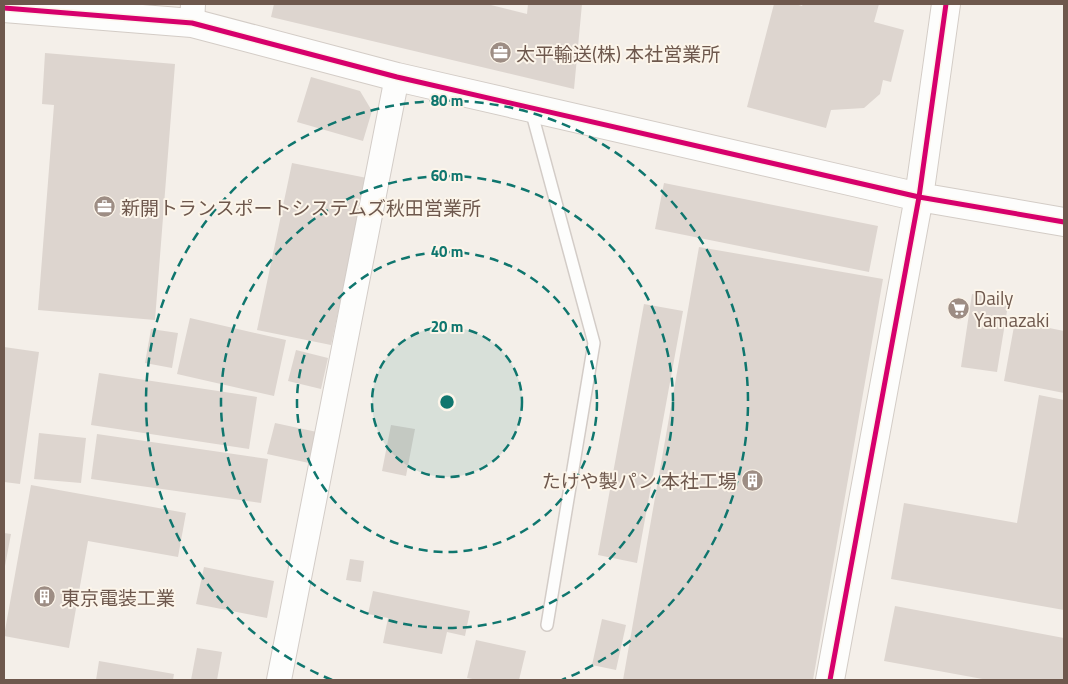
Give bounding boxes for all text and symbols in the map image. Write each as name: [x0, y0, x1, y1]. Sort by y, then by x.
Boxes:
place label: 太平輸送(株) 本社営業所: [516, 39, 720, 68]
office icon: 太平輸送(株) 本社営業所: [488, 41, 512, 65]
text: 80 m: [431, 89, 463, 112]
text: 60 m: [431, 164, 463, 187]
place label: 新開トランスポートシステムズ秋田営業所: [121, 193, 481, 222]
office icon: 新開トランスポートシステムズ秋田営業所: [93, 195, 117, 219]
text: 40 m: [431, 240, 463, 263]
place label: Daily Yamazaki: [974, 283, 1049, 334]
supermarket icon: Daily Yamazaki: [946, 296, 970, 320]
text: 20 m: [431, 315, 463, 338]
centre of rings: [438, 393, 456, 411]
place label: たけや製パン 本社工場: [542, 466, 737, 495]
building icon: たけや製パン 本社工場: [741, 468, 765, 492]
place label: 東京電装工業: [61, 583, 175, 612]
building icon: 東京電装工業: [33, 585, 57, 609]

